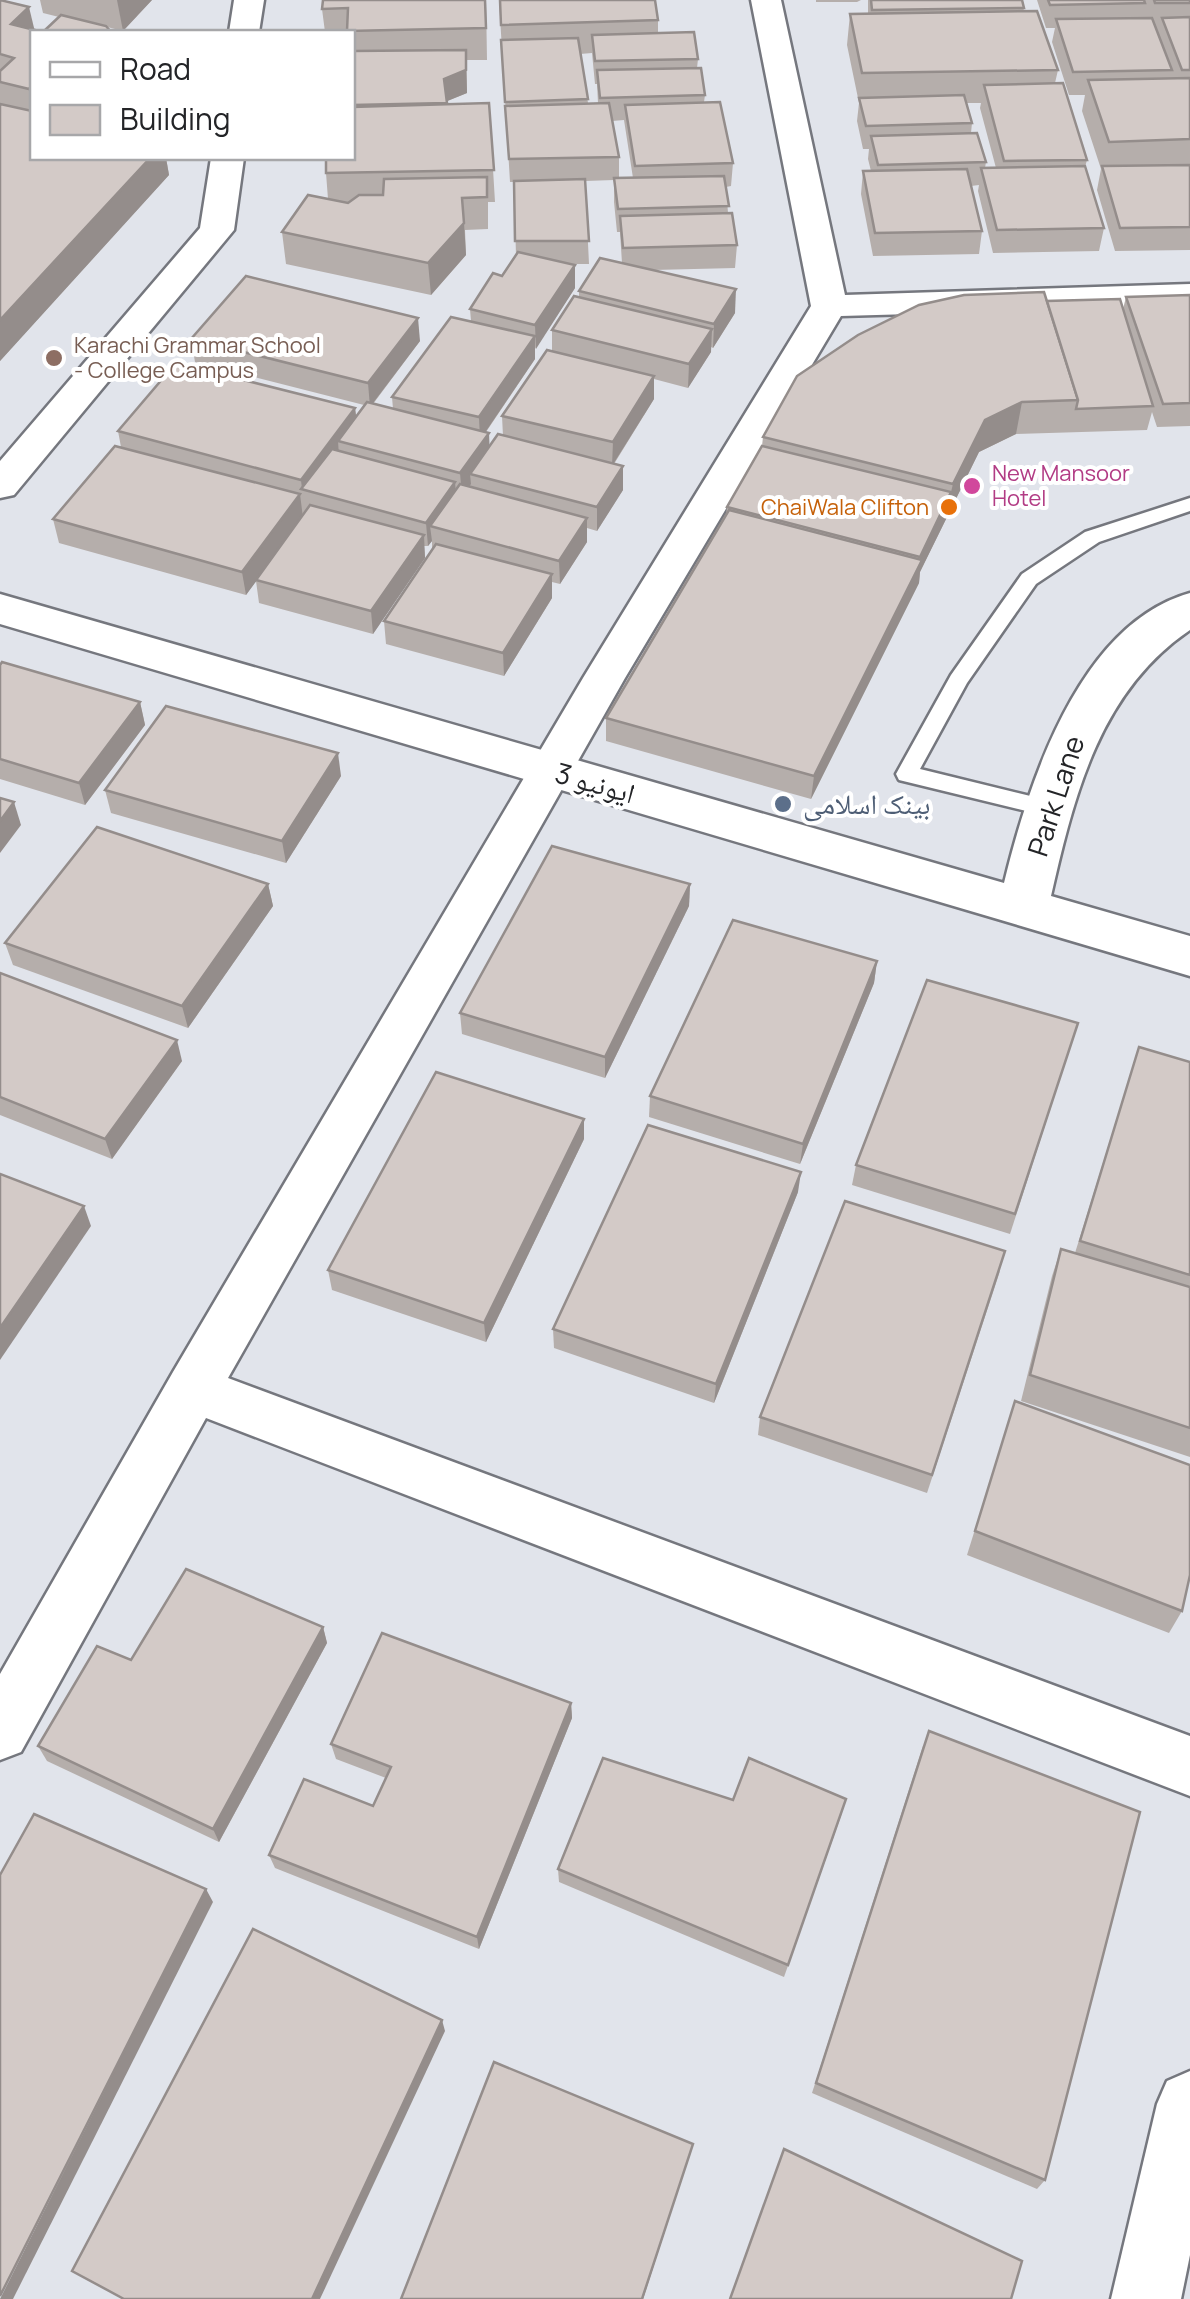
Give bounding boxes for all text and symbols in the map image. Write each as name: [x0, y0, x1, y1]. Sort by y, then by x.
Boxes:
legend: [30, 30, 355, 160]
text: Road: [120, 48, 191, 89]
text: Building: [120, 98, 231, 139]
place label: Karachi Grammar School - College Campus: [74, 330, 321, 385]
marker: Karachi Grammar School - College Campus: [43, 347, 65, 369]
place label: New Mansoor Hotel: [992, 458, 1130, 513]
marker: New Mansoor Hotel: [961, 475, 983, 497]
place label: ChaiWala Clifton: [761, 492, 929, 522]
marker: ChaiWala Clifton: [938, 496, 960, 518]
street label: Park Lane: [1018, 731, 1092, 861]
street label: ایونیو 3: [551, 753, 640, 812]
place label: بینک اسلامی: [803, 784, 930, 822]
marker: بینک اسلامی: [772, 793, 794, 815]

